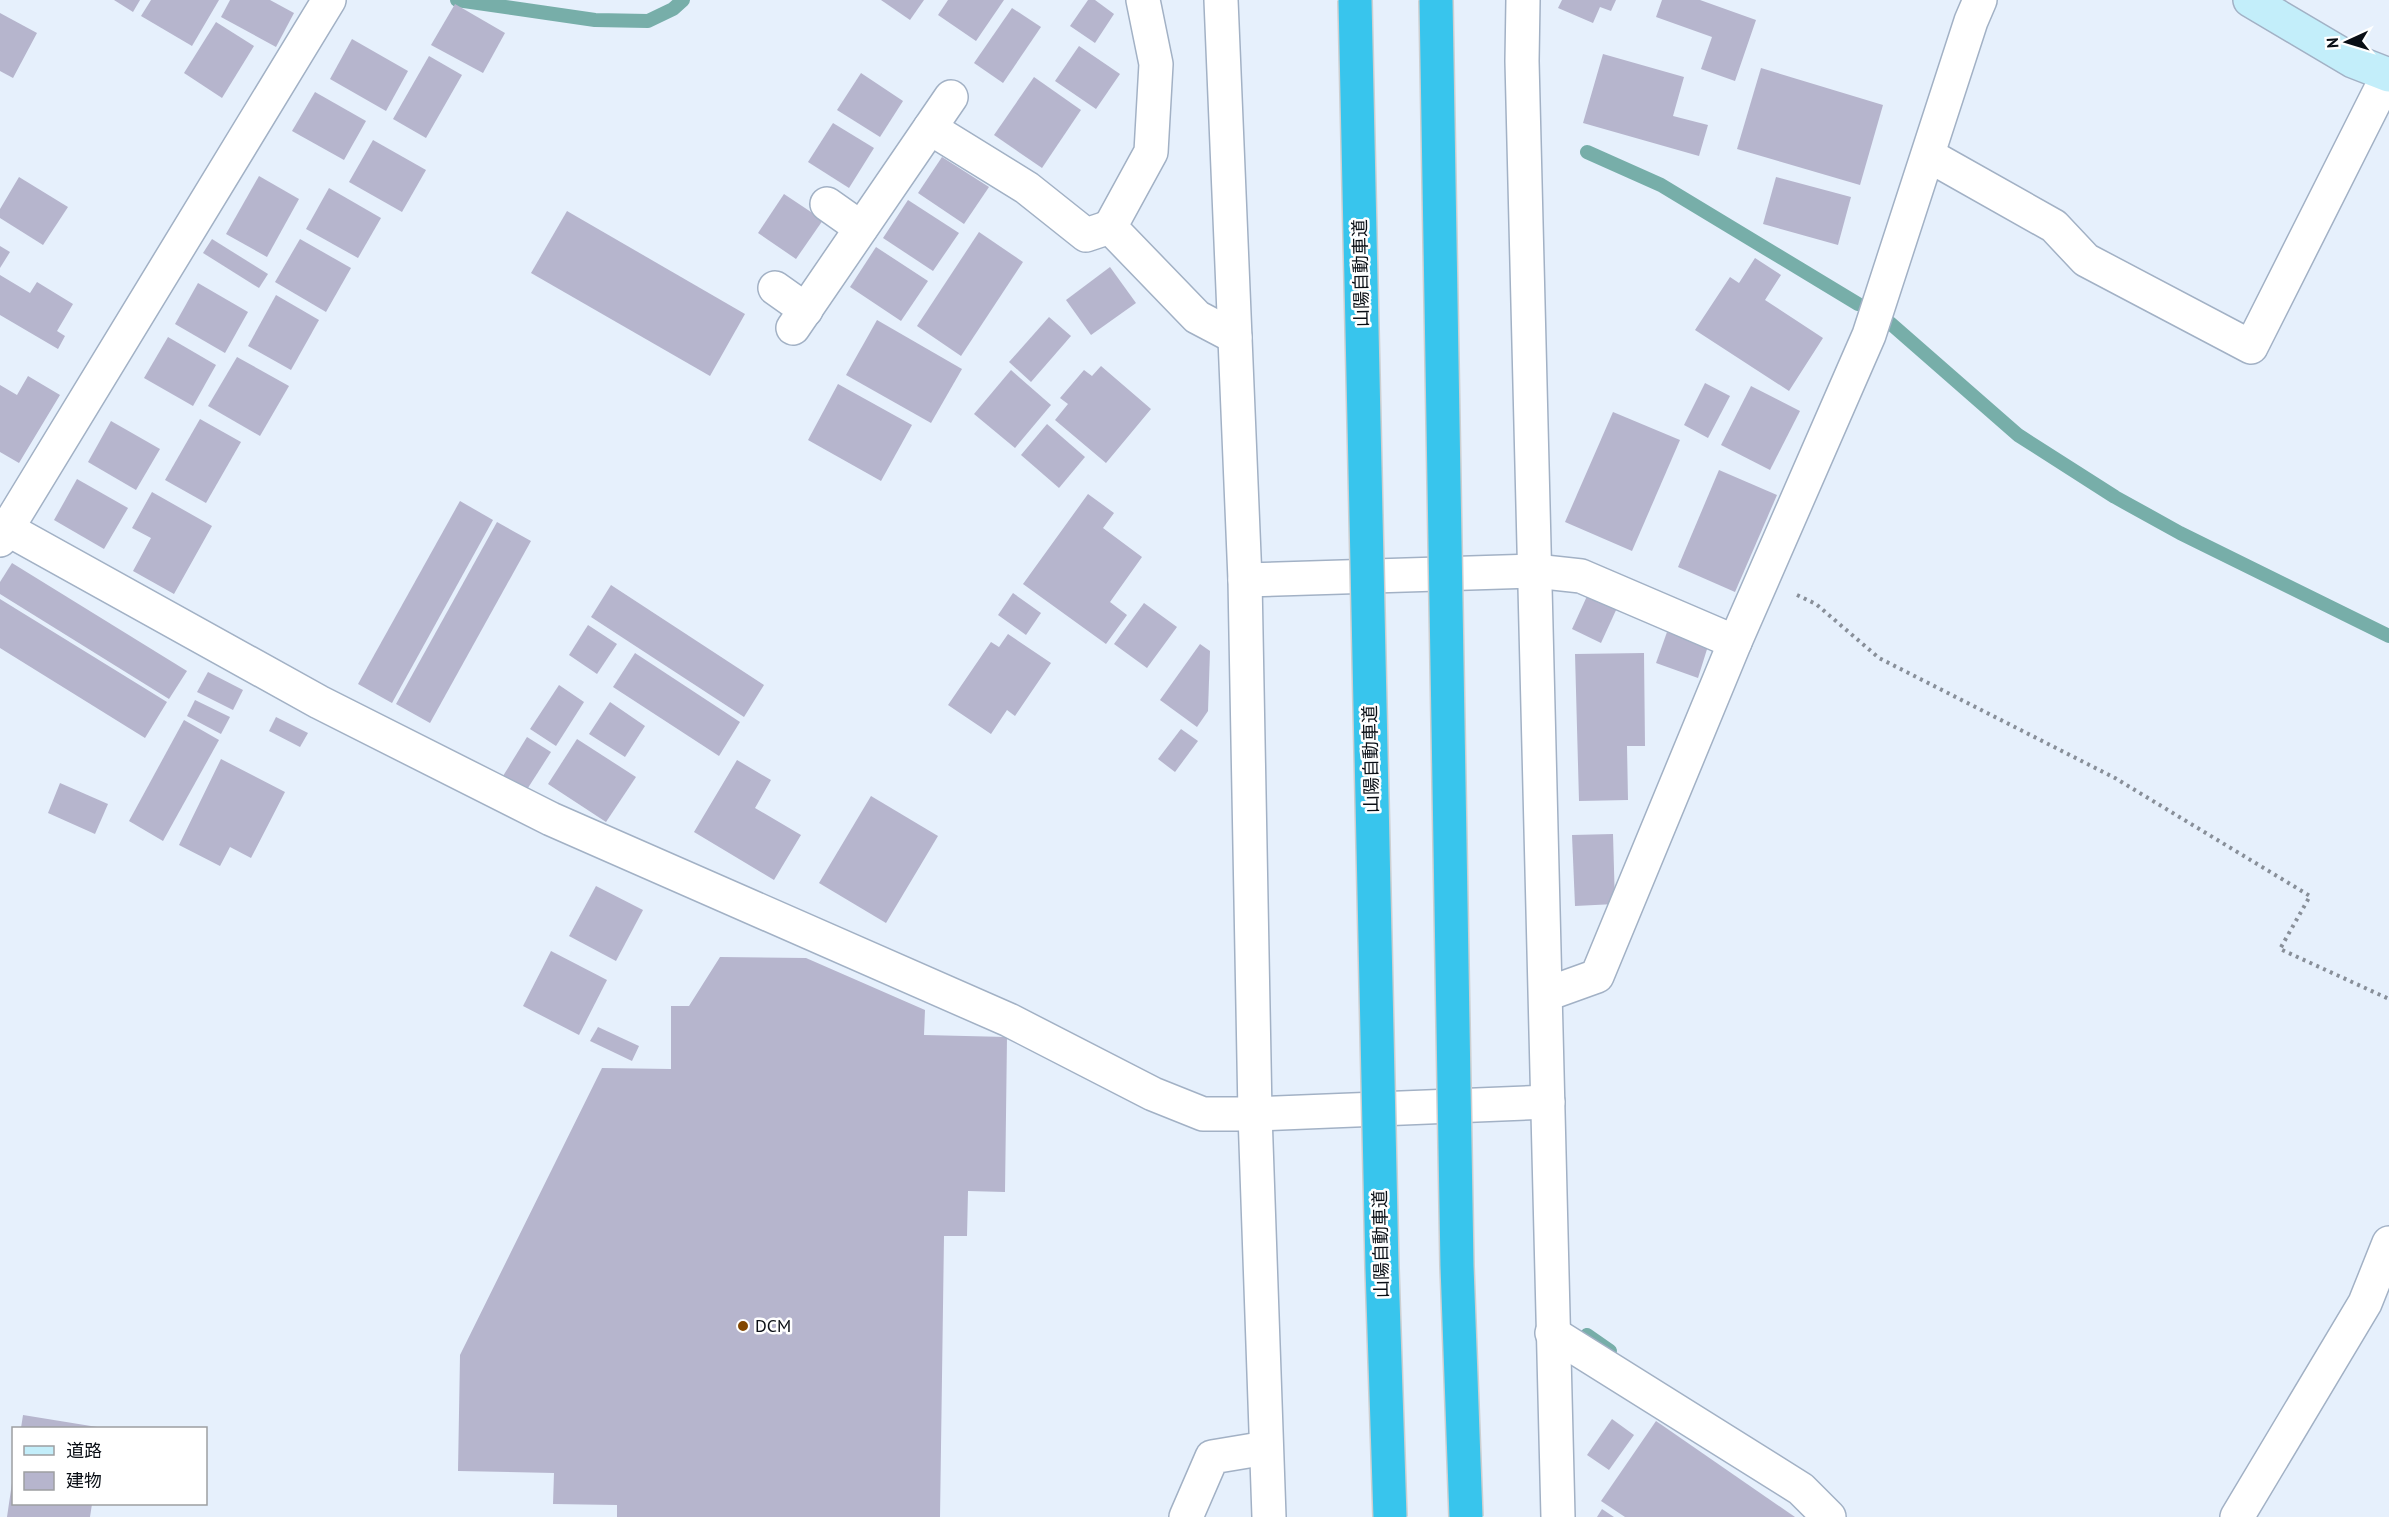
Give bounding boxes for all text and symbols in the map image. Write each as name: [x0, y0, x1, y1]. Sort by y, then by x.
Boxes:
north arrow: [2317, 12, 2377, 72]
text: N: [2322, 37, 2342, 49]
street label: 山陽自動車道: [1348, 219, 1373, 327]
street label: 山陽自動車道: [1358, 705, 1383, 813]
street label: 山陽自動車道: [1368, 1190, 1393, 1298]
place label: DCM: [755, 1314, 791, 1337]
marker: DCM: [736, 1319, 750, 1333]
legend: [12, 1427, 207, 1505]
text: 道路: [66, 1439, 102, 1462]
text: 建物: [66, 1469, 102, 1492]

